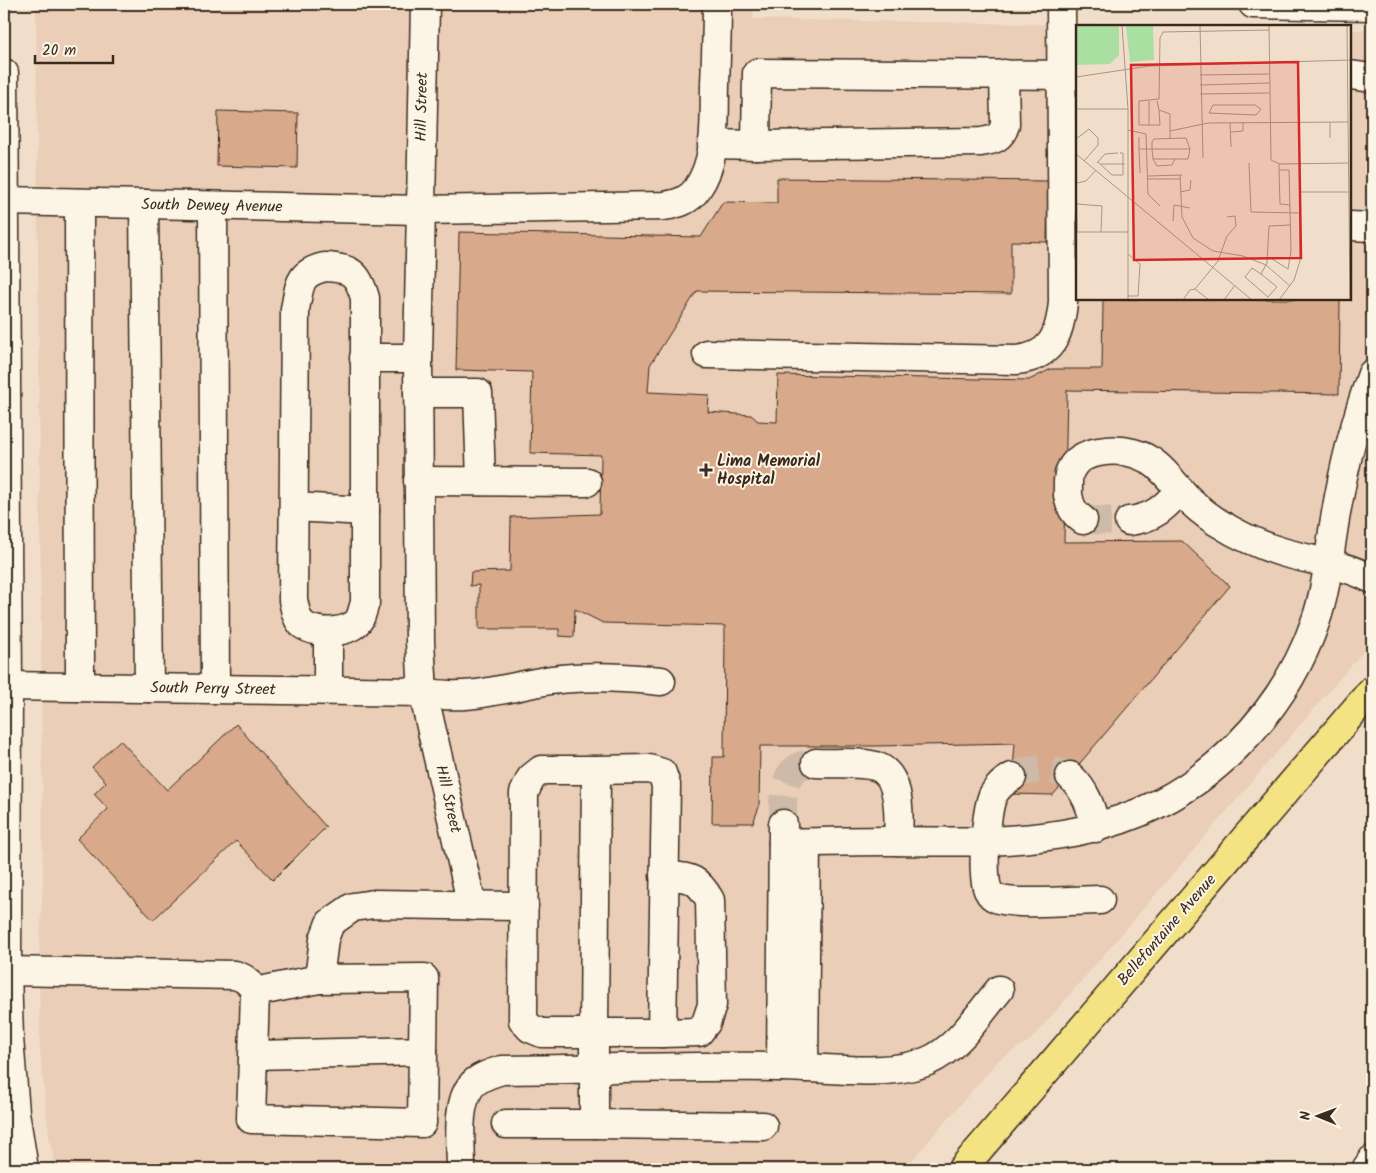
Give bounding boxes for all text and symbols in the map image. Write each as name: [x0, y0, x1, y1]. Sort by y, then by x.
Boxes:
inset map: [1076, 25, 1351, 300]
scale bar: [35, 32, 112, 64]
text: 20 m: [42, 39, 76, 63]
street label: Hill Street: [409, 71, 435, 142]
street label: South Dewey Avenue: [141, 192, 283, 220]
place label: Lima Memorial Hospital: [717, 449, 821, 492]
marker: Lima Memorial Hospital: [699, 463, 713, 477]
street label: South Perry Street: [150, 675, 277, 703]
street label: Hill Street: [428, 762, 468, 836]
street label: Bellefontaine Avenue: [1111, 869, 1223, 991]
north arrow: [1294, 1090, 1344, 1140]
text: N: [1295, 1111, 1317, 1120]

